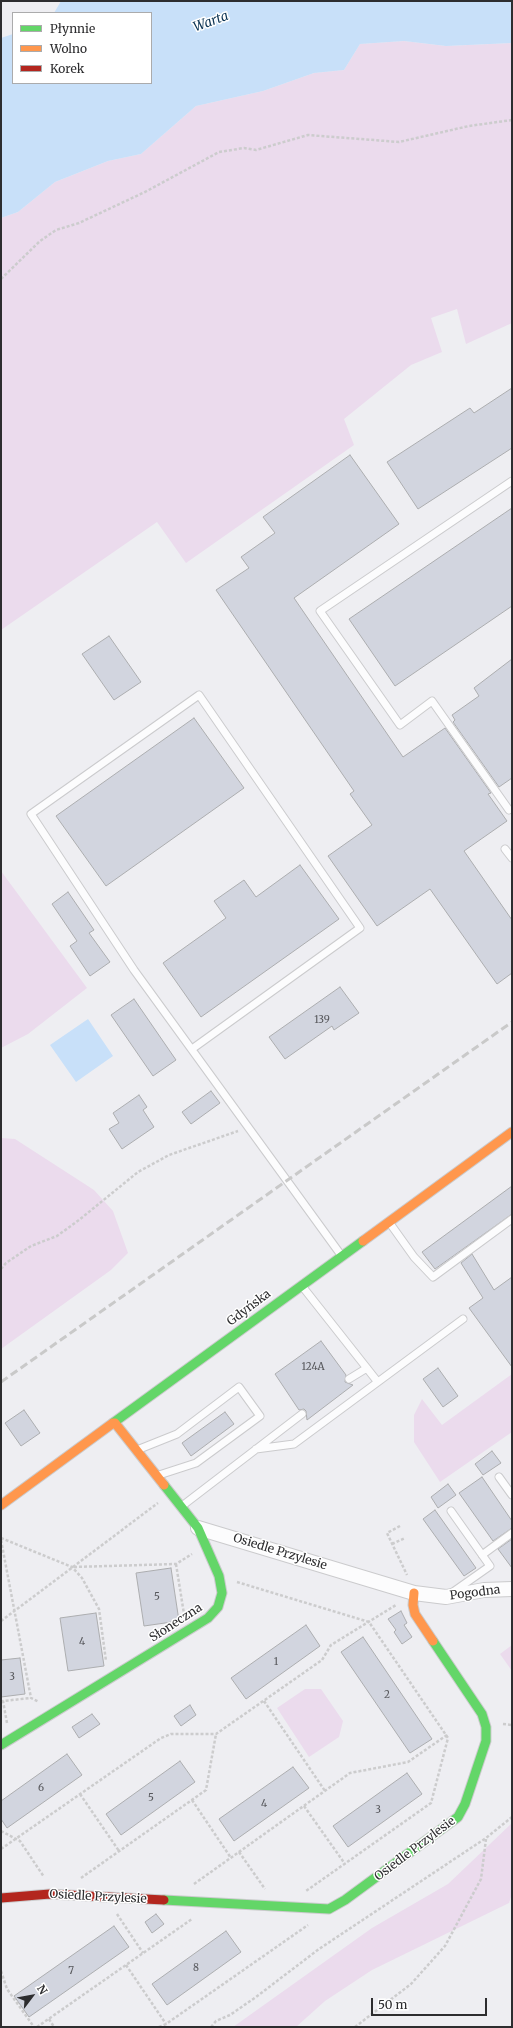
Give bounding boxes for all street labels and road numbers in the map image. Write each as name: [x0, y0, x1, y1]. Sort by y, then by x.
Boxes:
street label: Gdyńska: [224, 1287, 274, 1329]
street label: Osiedle Przylesie: [231, 1531, 329, 1573]
street label: Pogodna: [449, 1583, 501, 1603]
street label: Słoneczna: [147, 1601, 205, 1645]
street label: Osiedle Przylesie: [372, 1814, 458, 1884]
street label: Osiedle Przylesie: [49, 1887, 147, 1907]

